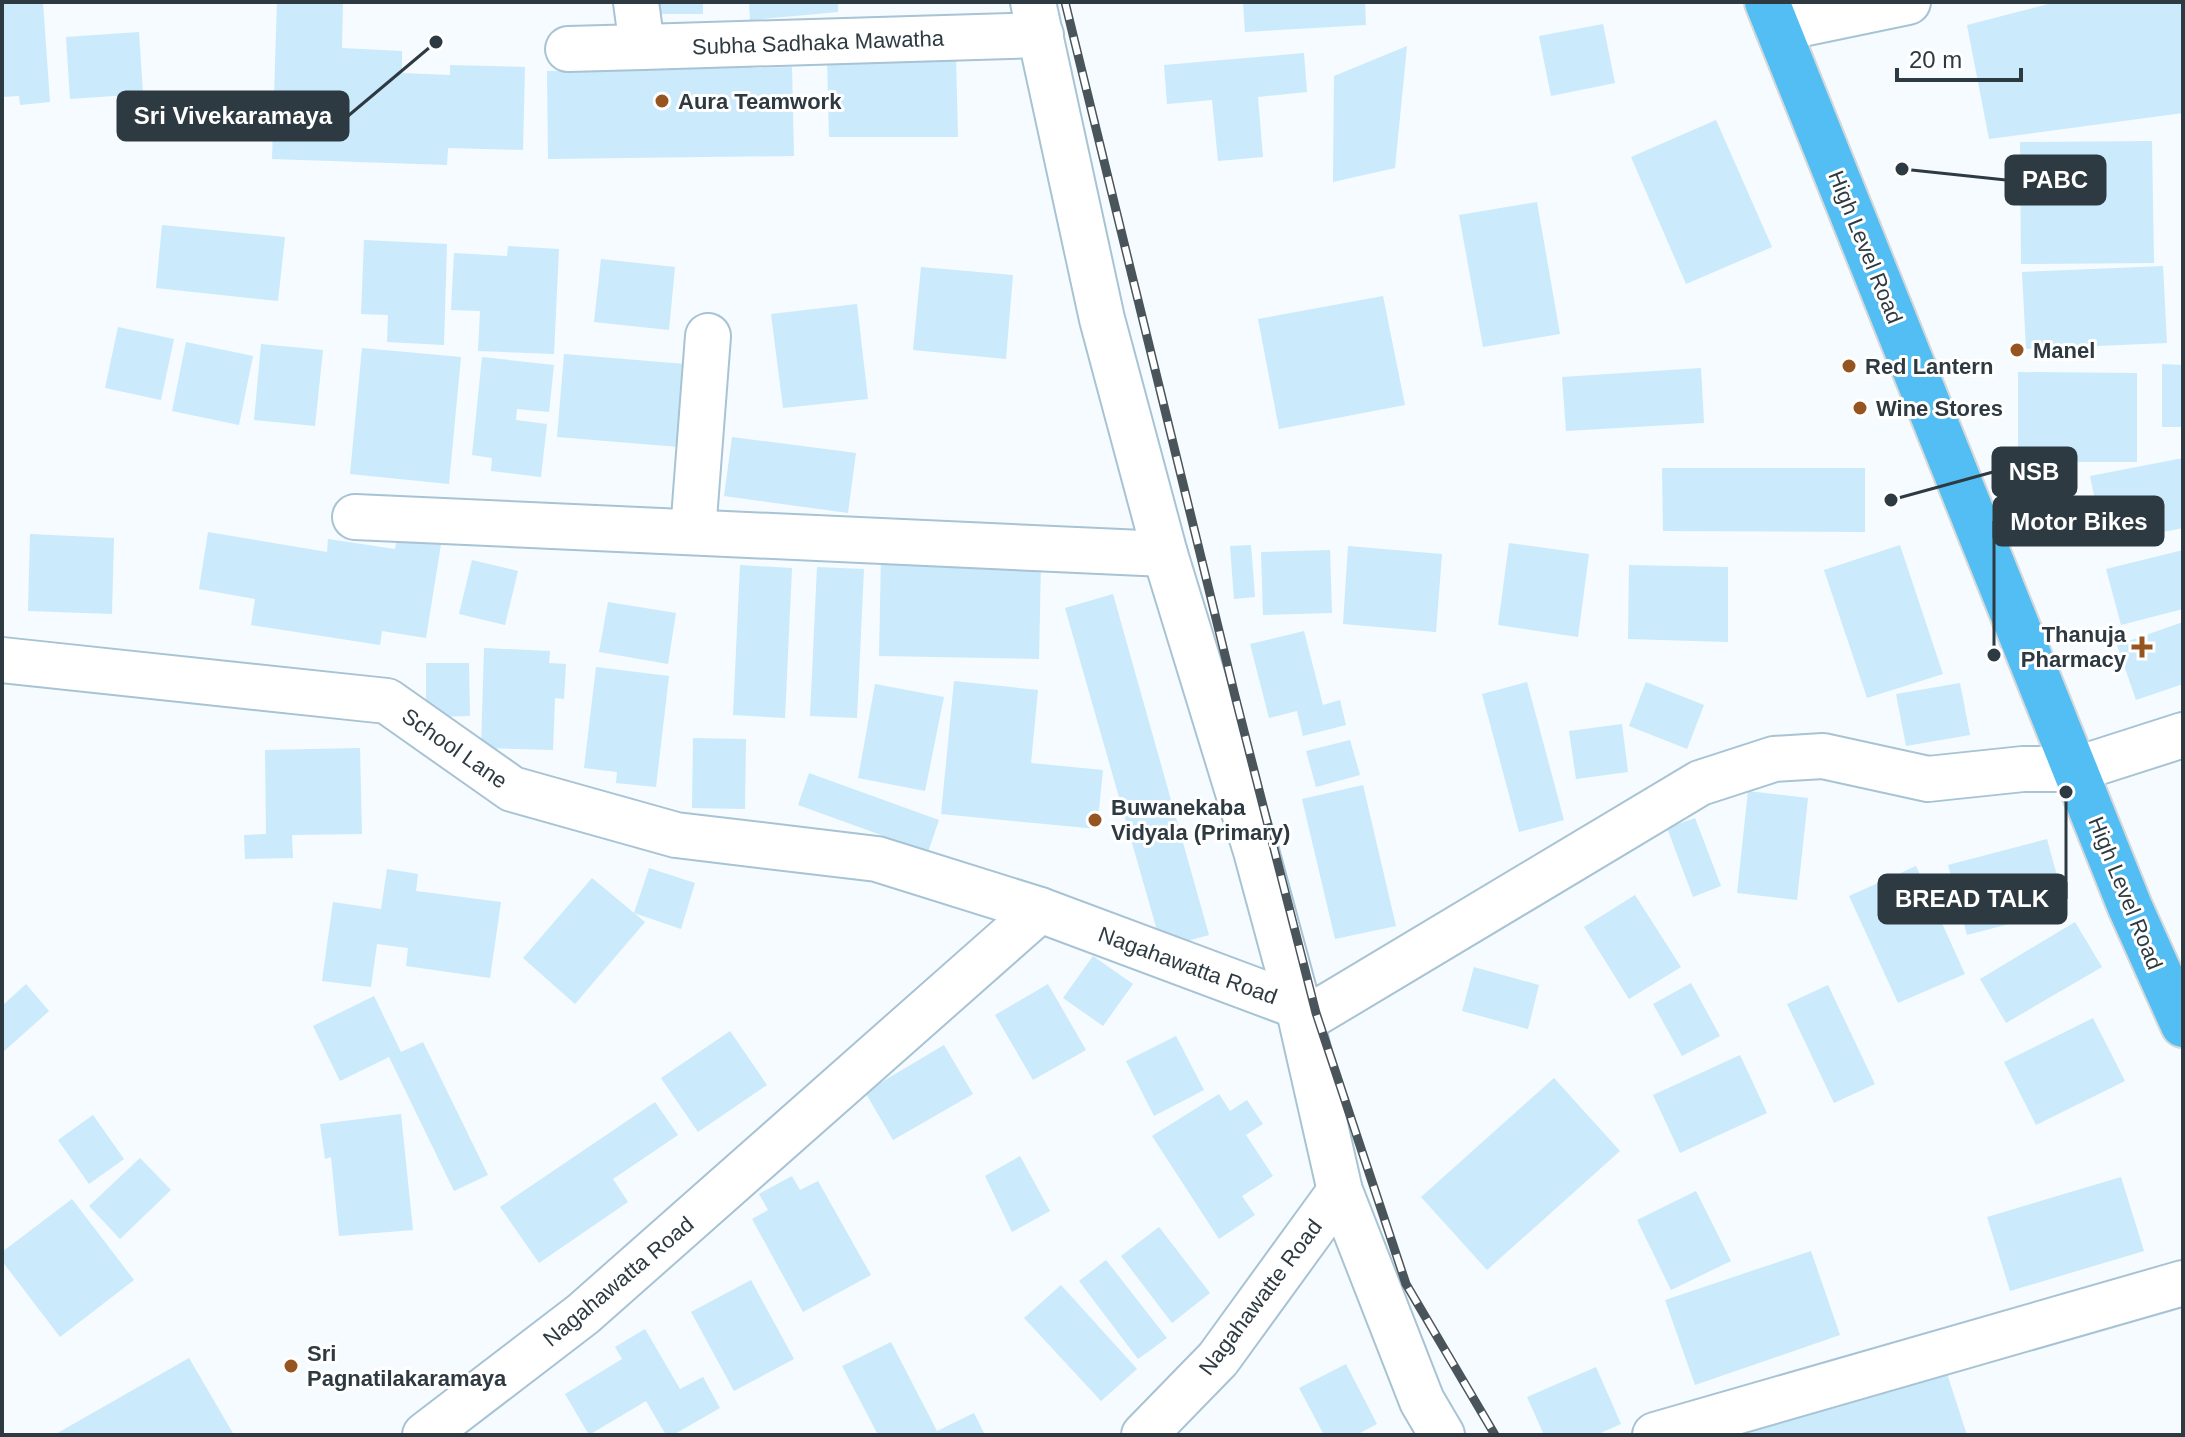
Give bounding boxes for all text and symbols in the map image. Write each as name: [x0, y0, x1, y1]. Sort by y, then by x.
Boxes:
street label: Subha Sadhaka Mawatha: [692, 26, 945, 59]
scale bar: [1897, 32, 2021, 82]
text: 20 m: [1909, 46, 1962, 73]
place label: Aura Teamwork: [678, 89, 842, 114]
callout: Sri Vivekaramaya: [118, 92, 348, 140]
marker: Aura Teamwork: [653, 92, 671, 110]
text: Sri Vivekaramaya: [134, 102, 333, 129]
callout: PABC: [2006, 156, 2105, 204]
text: PABC: [2022, 166, 2088, 193]
street label: High Level Road: [1823, 167, 1908, 327]
place label: Manel: [2033, 338, 2095, 363]
marker: Manel: [2008, 341, 2026, 359]
place label: Red Lantern: [1865, 354, 1993, 379]
marker: Red Lantern: [1840, 357, 1858, 375]
place label: Wine Stores: [1876, 396, 2003, 421]
marker: Wine Stores: [1851, 399, 1869, 417]
callout: NSB: [1993, 448, 2076, 496]
text: NSB: [2009, 458, 2059, 485]
callout: Motor Bikes: [1994, 497, 2163, 545]
text: Motor Bikes: [2010, 508, 2148, 535]
place label: Thanuja Pharmacy: [2021, 622, 2127, 672]
marker: Thanuja Pharmacy: [2133, 638, 2151, 656]
street label: School Lane: [397, 703, 512, 794]
place label: Buwanekaba Vidyala (Primary): [1111, 795, 1290, 845]
marker: Buwanekaba Vidyala (Primary): [1086, 811, 1104, 829]
street label: High Level Road: [2083, 813, 2168, 973]
callout: BREAD TALK: [1879, 875, 2066, 923]
text: BREAD TALK: [1895, 885, 2050, 912]
street label: Nagahawatta Road: [1095, 922, 1281, 1009]
street label: Nagahawatta Road: [538, 1211, 699, 1351]
street label: Nagahawatte Road: [1194, 1215, 1327, 1380]
place label: Sri Pagnatilakaramaya: [307, 1341, 507, 1391]
marker: Sri Pagnatilakaramaya: [282, 1357, 300, 1375]

